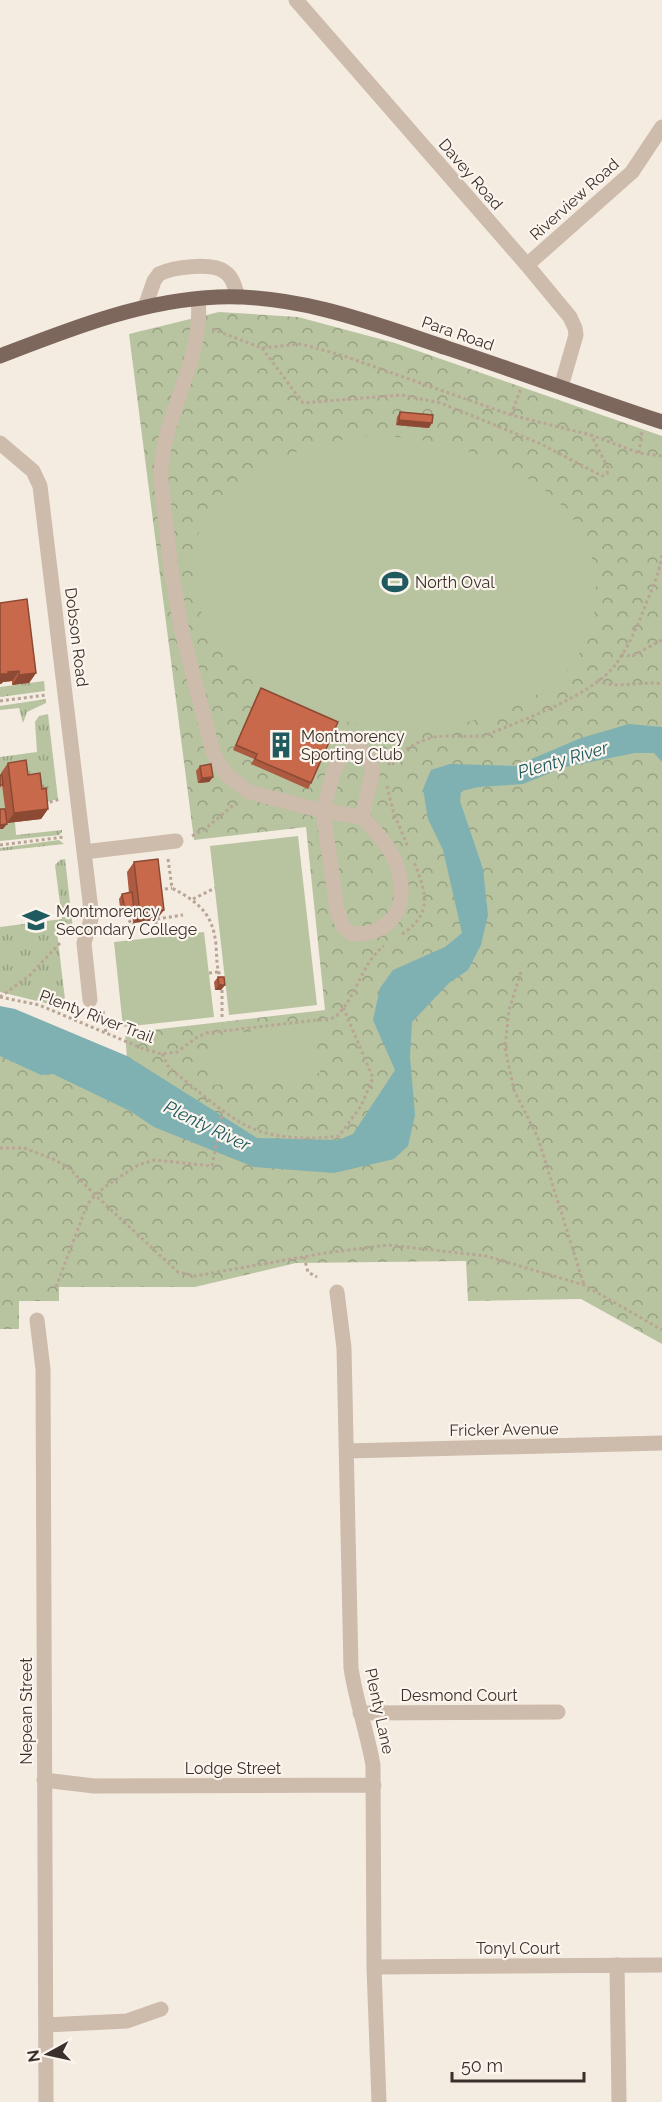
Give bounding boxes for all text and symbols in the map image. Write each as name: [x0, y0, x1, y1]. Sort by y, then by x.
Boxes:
street label: Davey Road: [435, 135, 507, 214]
street label: Riverview Road: [526, 154, 623, 244]
street label: Para Road: [419, 312, 497, 355]
sports icon: North Oval: [380, 567, 410, 597]
place label: North Oval: [415, 573, 495, 592]
street label: Dobson Road: [61, 586, 92, 688]
place label: Montmorency Sporting Club: [301, 727, 405, 764]
building icon: Montmorency Sporting Club: [266, 730, 296, 760]
water label: Plenty River: [515, 736, 611, 782]
place label: Montmorency Secondary College: [56, 902, 197, 939]
school or university icon: Montmorency Secondary College: [21, 905, 51, 935]
street label: Plenty River Trail: [37, 986, 158, 1047]
water label: Plenty River: [161, 1096, 254, 1156]
street label: Fricker Avenue: [449, 1419, 559, 1440]
street label: Nepean Street: [17, 1657, 36, 1765]
street label: Plenty Lane: [361, 1666, 398, 1756]
street label: Desmond Court: [400, 1686, 518, 1705]
street label: Lodge Street: [185, 1759, 282, 1778]
street label: Tonyl Court: [476, 1939, 561, 1958]
north arrow: [18, 2024, 78, 2084]
scale bar: [452, 2045, 584, 2083]
text: N: [23, 2049, 44, 2063]
text: 50 m: [461, 2055, 503, 2076]

